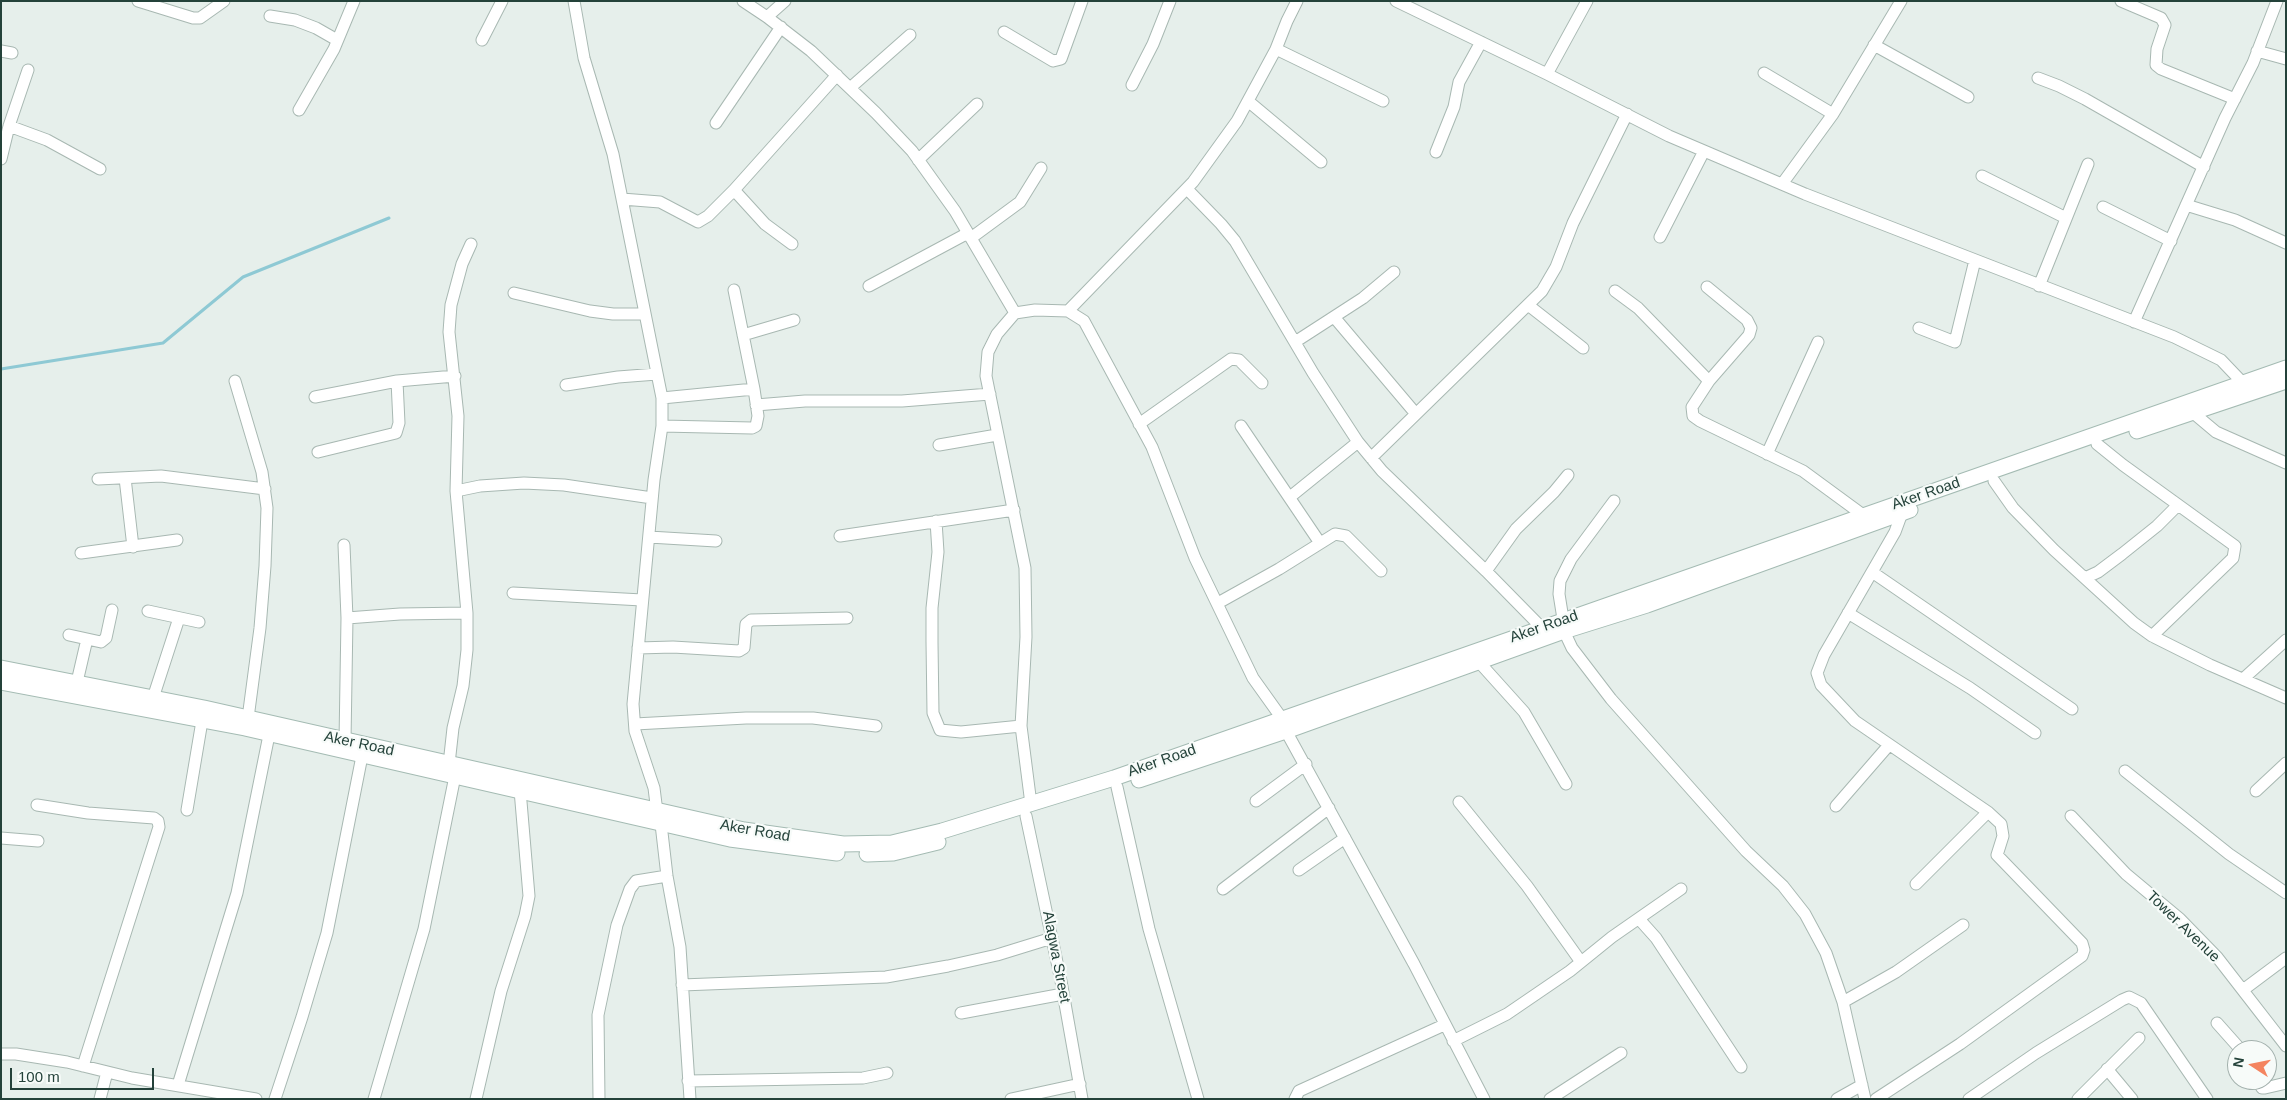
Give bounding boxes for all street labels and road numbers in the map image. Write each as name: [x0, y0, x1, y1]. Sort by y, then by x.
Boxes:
street label: Aker Road: [1890, 474, 1962, 514]
street label: Aker Road: [1508, 607, 1580, 647]
street label: Aker Road: [322, 728, 396, 760]
street label: Aker Road: [1126, 741, 1198, 781]
street label: Aker Road: [719, 816, 791, 846]
street label: Tower Avenue: [2143, 888, 2223, 966]
street label: Alagwa Street: [1038, 909, 1074, 1005]

